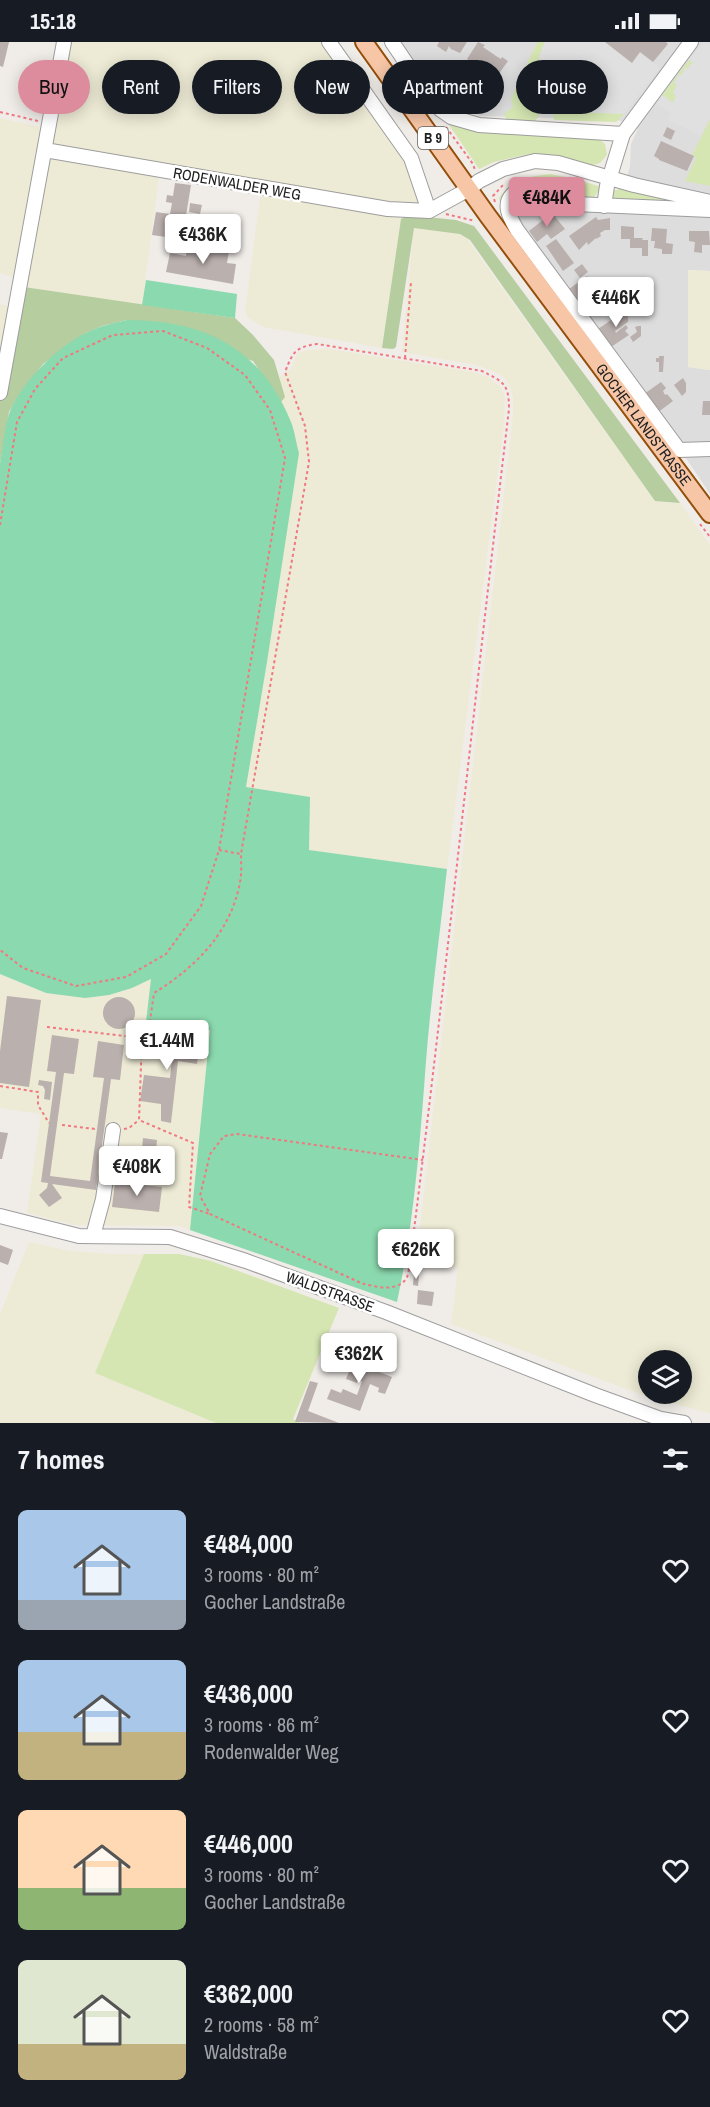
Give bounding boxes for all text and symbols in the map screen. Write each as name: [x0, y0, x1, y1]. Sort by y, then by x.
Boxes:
text: 15:18: [30, 6, 76, 36]
chip: Buy: [18, 60, 90, 114]
chip: Rent: [102, 60, 180, 114]
chip: Filters: [192, 60, 282, 114]
chip: New: [294, 60, 370, 114]
chip: Apartment: [382, 60, 504, 114]
chip: House: [516, 60, 608, 114]
road number: B 9: [418, 127, 448, 149]
street label: RODENWALDER WEG: [172, 162, 303, 205]
pin: €484K: [505, 177, 589, 228]
text: €484K: [523, 183, 571, 210]
pin: €436K: [161, 214, 245, 265]
text: €436K: [179, 220, 227, 247]
pin: €446K: [574, 277, 658, 328]
text: €446K: [592, 283, 640, 310]
street label: GOCHER LANDSTRASSE: [591, 359, 697, 490]
pin: €1.44M: [118, 1020, 216, 1071]
text: €1.44M: [140, 1026, 194, 1053]
pin: €408K: [95, 1146, 179, 1197]
text: €408K: [113, 1152, 161, 1179]
pin: €626K: [374, 1229, 458, 1280]
text: €626K: [392, 1235, 440, 1262]
street label: WALDSTRASSE: [283, 1266, 377, 1317]
pin: €362K: [317, 1333, 401, 1384]
text: €362K: [335, 1339, 383, 1366]
map controls: [638, 1350, 692, 1404]
button: layers: [638, 1350, 692, 1404]
text: 7 homes: [18, 1442, 105, 1477]
icon: filters: [659, 1443, 692, 1476]
text: €484,000: [204, 1526, 293, 1561]
icon: home: [66, 1534, 138, 1606]
icon: heart: [659, 1554, 692, 1587]
text: 3 rooms · 80 m²: [204, 1561, 319, 1588]
text: Gocher Landstraße: [204, 1588, 345, 1615]
text: €436,000: [204, 1676, 293, 1711]
icon: home: [66, 1684, 138, 1756]
icon: heart: [659, 1704, 692, 1737]
text: 3 rooms · 86 m²: [204, 1711, 319, 1738]
text: Rodenwalder Weg: [204, 1738, 339, 1765]
text: €446,000: [204, 1826, 293, 1861]
icon: home: [66, 1834, 138, 1906]
icon: heart: [659, 1854, 692, 1887]
text: 3 rooms · 80 m²: [204, 1861, 319, 1888]
text: Gocher Landstraße: [204, 1888, 345, 1915]
text: €362,000: [204, 1976, 293, 2011]
icon: home: [66, 1984, 138, 2056]
icon: heart: [659, 2004, 692, 2037]
text: 2 rooms · 58 m²: [204, 2011, 319, 2038]
text: Waldstraße: [204, 2038, 287, 2065]

